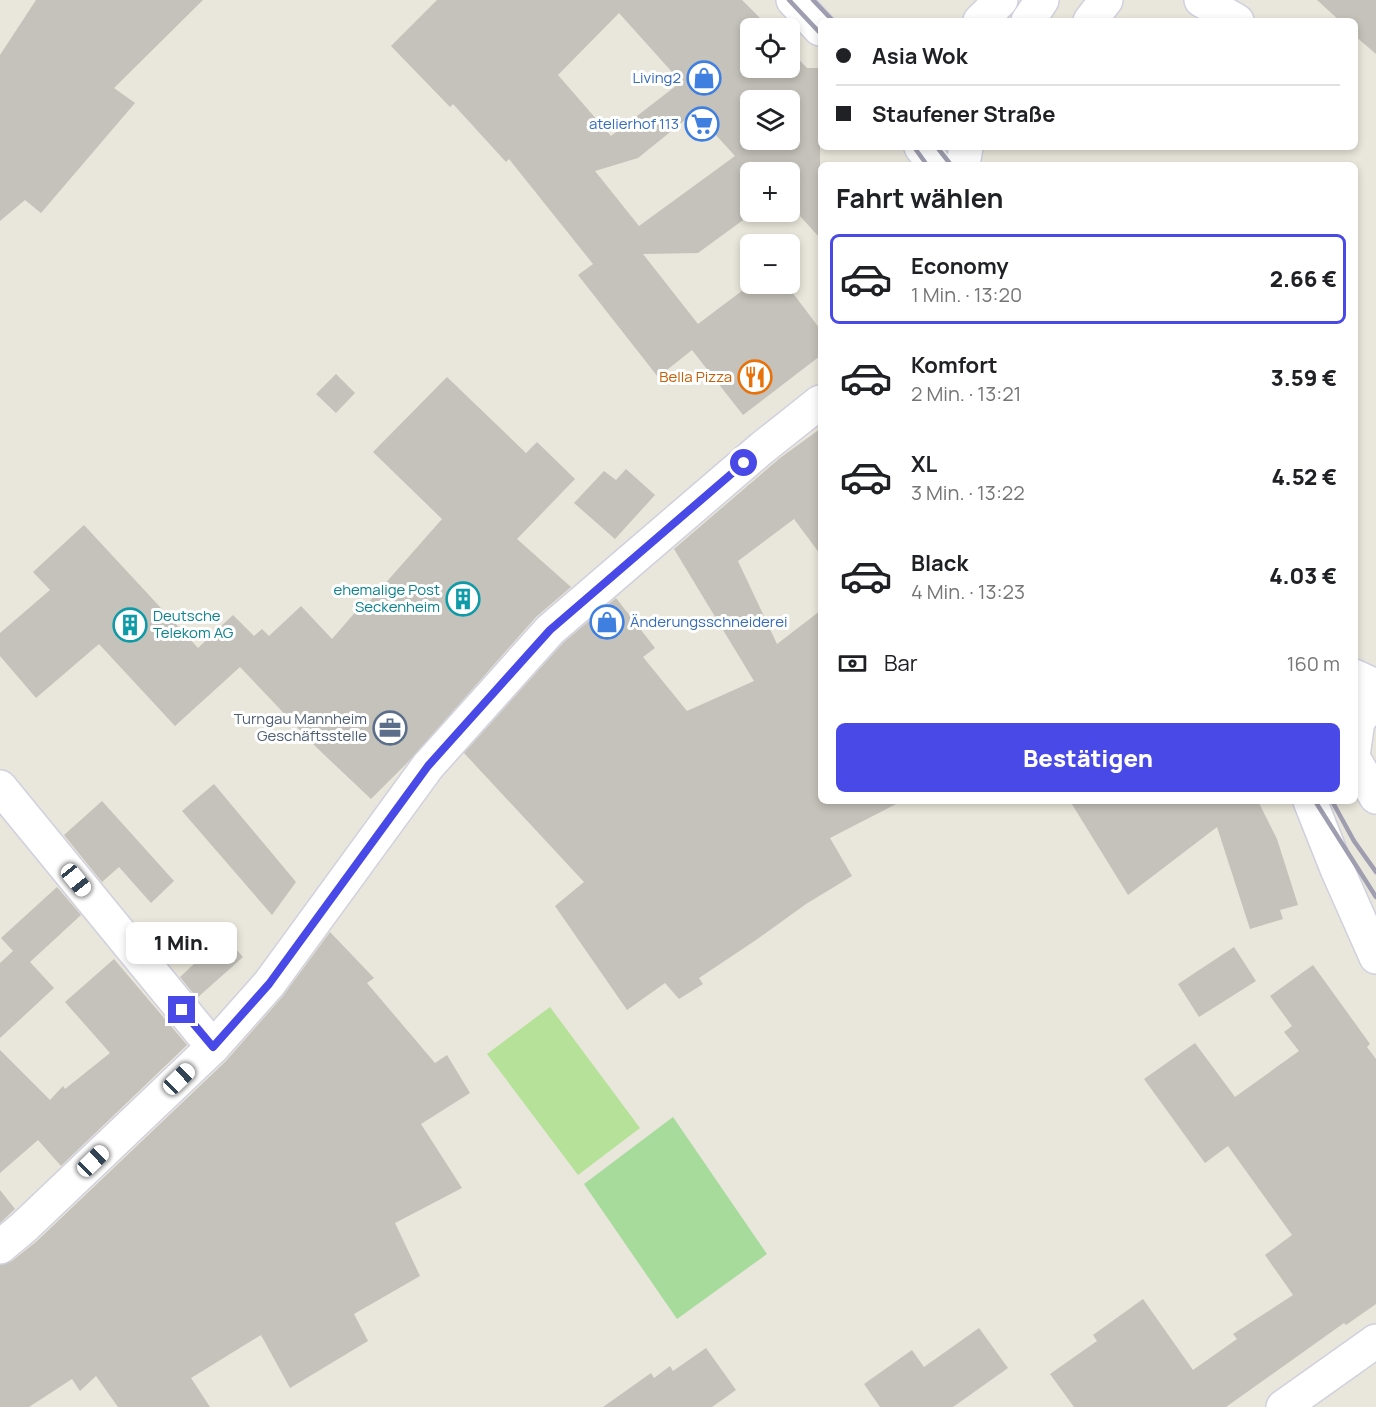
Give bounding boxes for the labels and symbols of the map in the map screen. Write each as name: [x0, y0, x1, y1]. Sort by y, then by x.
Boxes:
shop icon: Living2: [686, 60, 722, 96]
place label: Living2: [632, 67, 681, 88]
supermarket icon: atelierhof 113: [684, 106, 720, 142]
place label: atelierhof 113: [589, 113, 679, 134]
restaurant icon: Bella Pizza: [737, 359, 773, 395]
place label: Bella Pizza: [659, 366, 732, 387]
route start: [730, 449, 757, 476]
place label: ehemalige Post Seckenheim: [333, 579, 440, 617]
building icon: ehemalige Post Seckenheim: [445, 581, 481, 617]
shop icon: Änderungsschneiderei: [589, 604, 625, 640]
place label: Deutsche Telekom AG: [153, 605, 234, 643]
building icon: Deutsche Telekom AG: [112, 607, 148, 643]
place label: Änderungsschneiderei: [630, 611, 787, 632]
place label: Turngau Mannheim Geschäftsstelle: [234, 708, 367, 746]
office icon: Turngau Mannheim Geschäftsstelle: [372, 710, 408, 746]
car: [58, 860, 94, 900]
callout: 1 Min.: [126, 923, 237, 965]
route end: [168, 996, 195, 1023]
car: [160, 1060, 198, 1098]
car: [74, 1142, 112, 1180]

